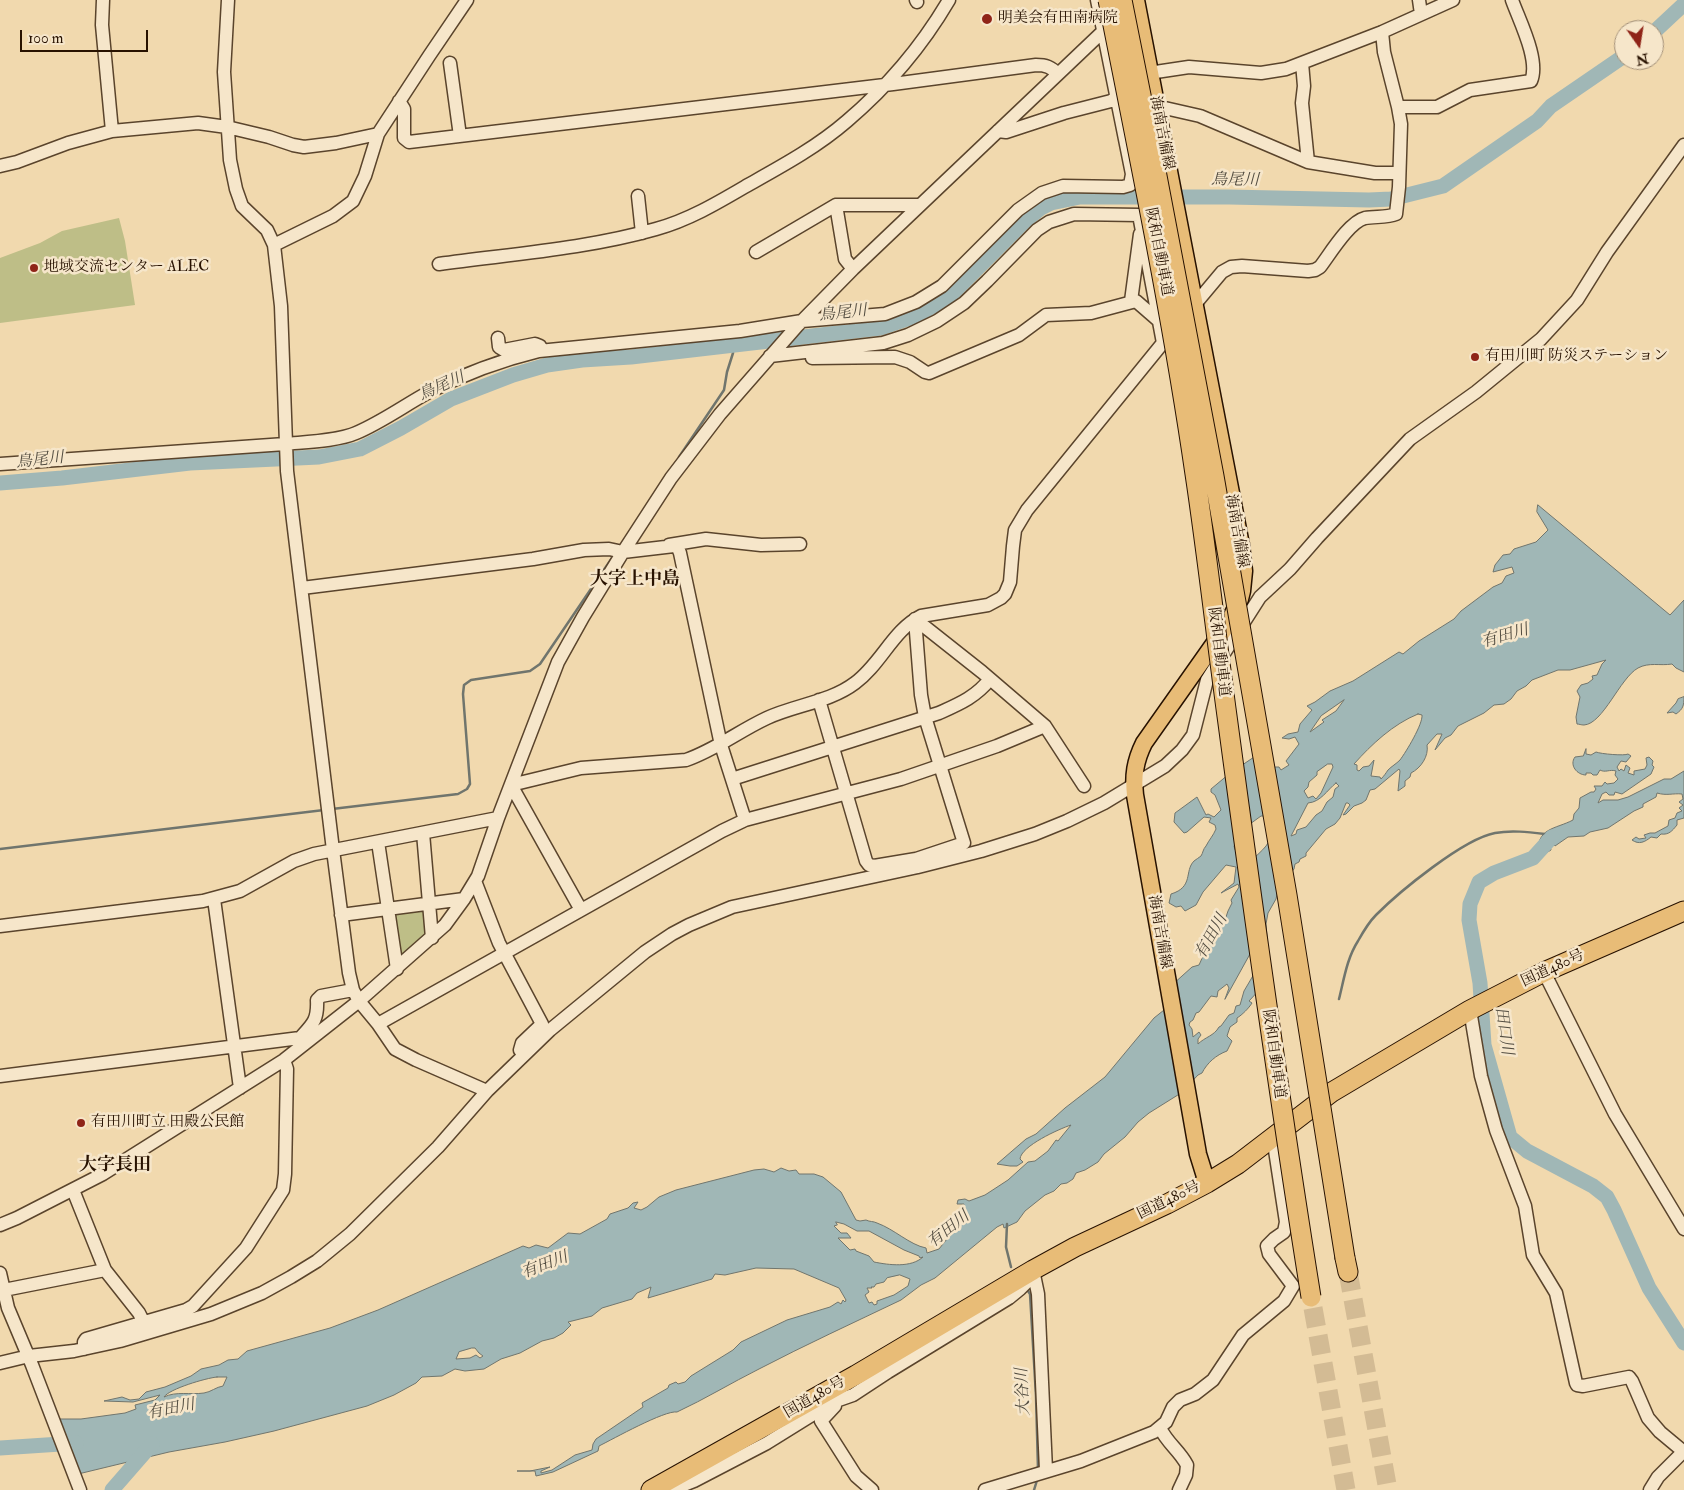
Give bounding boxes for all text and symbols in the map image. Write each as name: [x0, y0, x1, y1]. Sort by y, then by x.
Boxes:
place label: 明美会有田南病院: [998, 10, 1118, 28]
marker: 明美会有田南病院: [980, 12, 994, 26]
scale bar: [22, 20, 150, 52]
north arrow: [1614, 20, 1664, 70]
text: 100 m: [28, 29, 63, 48]
text: N: [1634, 49, 1650, 69]
street label: 海南吉備線: [1145, 94, 1177, 172]
water label: 鳥尾川: [1211, 171, 1259, 191]
street label: 阪和自動車道: [1141, 206, 1175, 298]
place label: 地域交流センター ALEC: [44, 259, 209, 277]
marker: 地域交流センター ALEC: [28, 262, 40, 274]
water label: 鳥尾川: [818, 302, 868, 326]
place label: 有田川町 防災ステーション: [1485, 348, 1668, 366]
marker: 有田川町 防災ステーション: [1469, 351, 1481, 363]
water label: 鳥尾川: [416, 368, 468, 406]
water label: 鳥尾川: [15, 449, 65, 473]
street label: 海南吉備線: [1221, 493, 1251, 569]
district label: 大字上中島: [590, 569, 680, 591]
street label: 阪和自動車道: [1204, 606, 1232, 698]
water label: 有田川: [1479, 621, 1531, 653]
street label: 海南吉備線: [1144, 894, 1174, 970]
water label: 有田川: [1192, 911, 1232, 963]
street label: 国道480号: [1518, 947, 1588, 991]
water label: 田口川: [1490, 1006, 1516, 1056]
street label: 阪和自動車道: [1258, 1008, 1288, 1100]
place label: 有田川町立 田殿公民館: [91, 1114, 244, 1132]
marker: 有田川町立 田殿公民館: [75, 1117, 87, 1129]
district label: 大字長田: [79, 1155, 151, 1177]
street label: 国道480号: [1135, 1178, 1203, 1224]
water label: 有田川: [924, 1207, 974, 1253]
water label: 有田川: [519, 1248, 571, 1284]
water label: 大谷川: [1013, 1368, 1035, 1416]
street label: 国道480号: [781, 1373, 849, 1423]
water label: 有田川: [146, 1396, 196, 1424]

